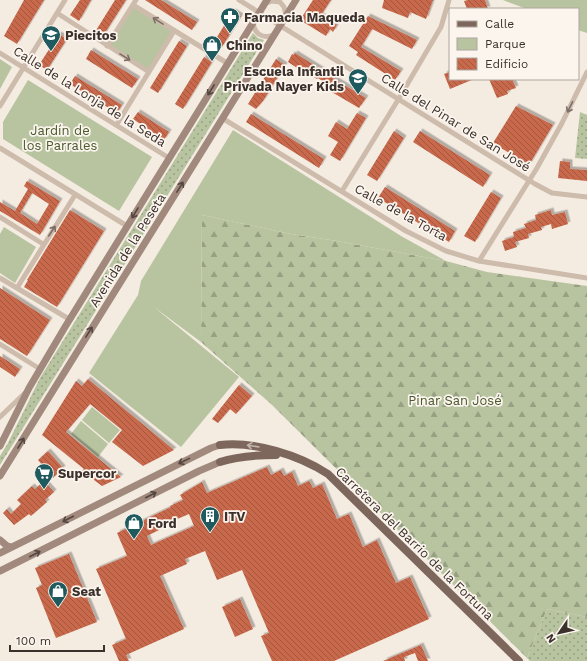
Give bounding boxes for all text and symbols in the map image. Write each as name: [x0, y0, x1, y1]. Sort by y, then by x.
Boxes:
pharmacy icon: Farmacia Maqueda: [219, 6, 241, 34]
legend: [449, 8, 579, 80]
place label: Farmacia Maqueda: [244, 10, 366, 25]
one-way arrow: [153, 16, 164, 25]
text: Calle: [485, 17, 514, 31]
school or university icon: Piecitos: [40, 24, 62, 52]
place label: Piecitos: [65, 28, 117, 43]
shop icon: Chino: [201, 34, 223, 62]
text: Parque: [485, 37, 526, 51]
place label: Chino: [226, 38, 263, 53]
street label: Calle de la Lonja de la Seda: [11, 43, 169, 150]
one-way arrow: [119, 54, 131, 62]
text: Edificio: [485, 57, 528, 71]
place label: Escuela Infantil Privada Nayer Kids: [224, 64, 345, 94]
school or university icon: Escuela Infantil Privada Nayer Kids: [347, 67, 369, 95]
street label: Calle del Pinar de San José: [378, 70, 533, 175]
one-way arrow: [206, 84, 214, 96]
one-way arrow: [566, 101, 573, 113]
park label: Jardín de los Parrales: [23, 123, 97, 153]
street label: Calle de la Torta: [352, 181, 450, 244]
one-way arrow: [176, 182, 184, 193]
street label: Avenida de la Peseta: [86, 190, 169, 310]
one-way arrow: [131, 207, 139, 218]
one-way arrow: [48, 226, 56, 237]
one-way arrow: [85, 327, 93, 338]
park label: Pinar San José: [408, 393, 502, 408]
one-way arrow: [17, 437, 25, 449]
one-way arrow: [247, 442, 260, 450]
one-way arrow: [179, 458, 191, 465]
supermarket icon: Supercor: [33, 462, 55, 490]
street label: Carretera del Barrio de la Fortuna: [333, 464, 497, 623]
place label: Supercor: [58, 466, 117, 481]
one-way arrow: [145, 491, 157, 499]
building icon: ITV: [199, 505, 221, 533]
place label: ITV: [224, 509, 246, 524]
shop icon: Ford: [123, 512, 145, 540]
one-way arrow: [62, 516, 74, 523]
place label: Ford: [148, 516, 177, 531]
one-way arrow: [29, 550, 41, 558]
shop icon: Seat: [47, 580, 69, 608]
place label: Seat: [72, 584, 101, 599]
north arrow: [539, 613, 579, 653]
scale bar: [10, 627, 104, 653]
text: N: [543, 631, 559, 645]
text: 100 m: [16, 634, 51, 648]

